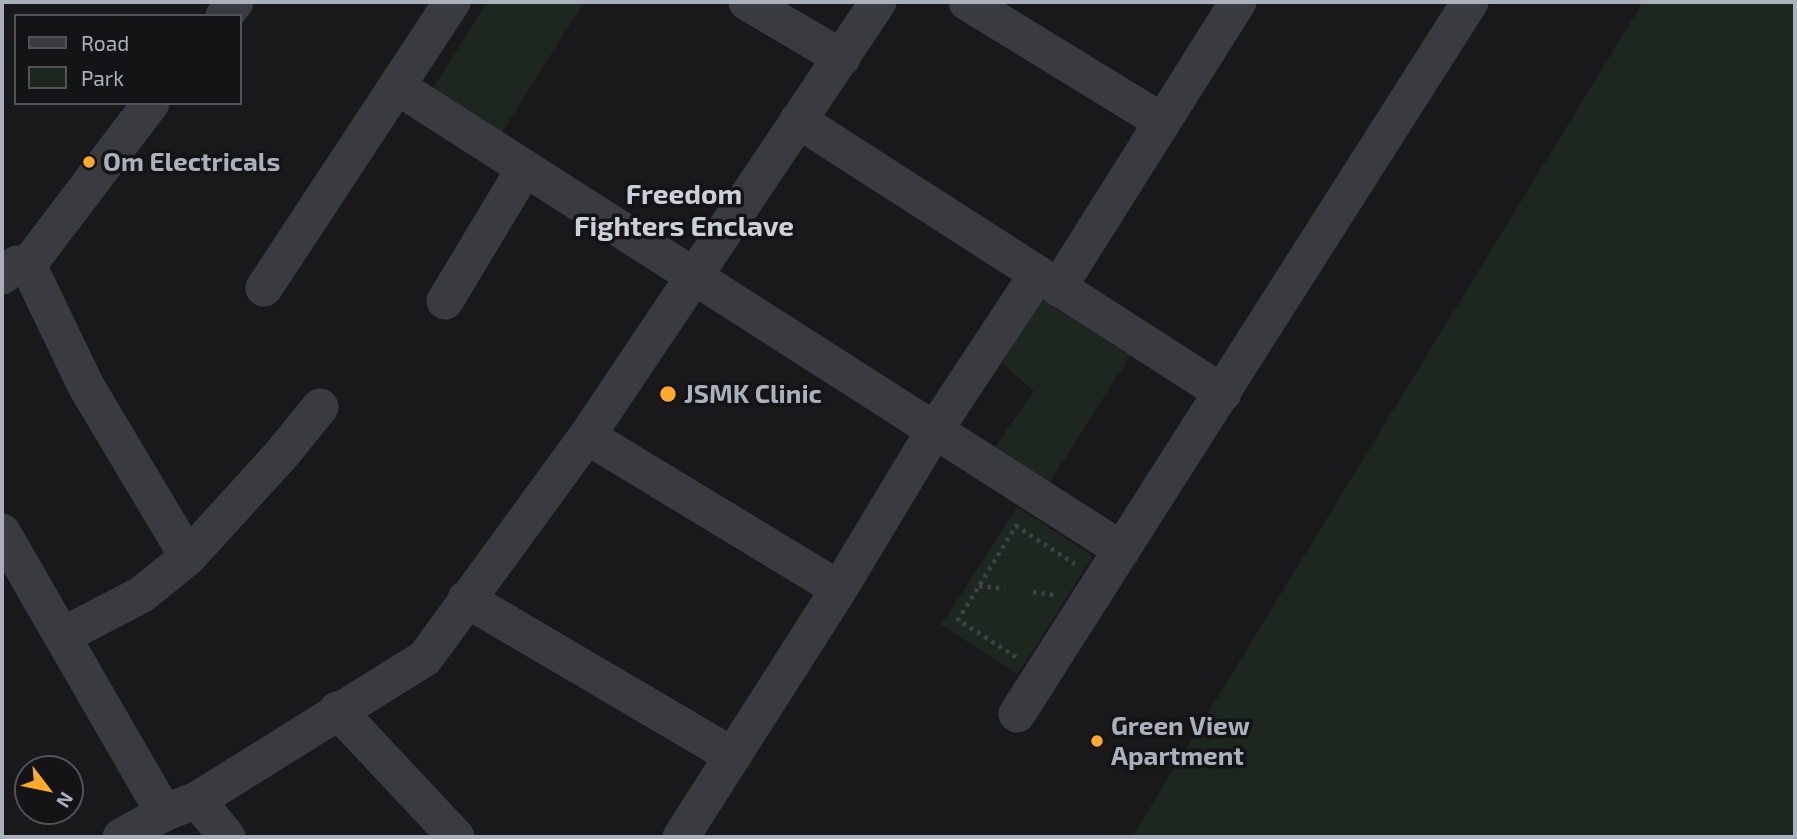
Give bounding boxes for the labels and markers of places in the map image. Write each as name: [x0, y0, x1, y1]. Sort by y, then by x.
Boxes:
place label: Om Electricals: [103, 146, 280, 178]
marker: Om Electricals: [81, 154, 97, 170]
place label: JSMK Clinic: [684, 378, 822, 410]
marker: JSMK Clinic: [658, 384, 678, 404]
place label: Green View Apartment: [1111, 710, 1250, 772]
marker: Green View Apartment: [1089, 733, 1105, 749]

